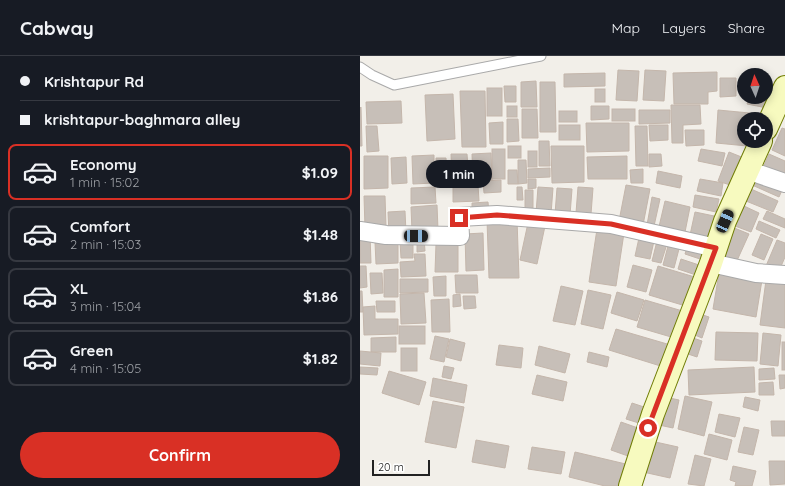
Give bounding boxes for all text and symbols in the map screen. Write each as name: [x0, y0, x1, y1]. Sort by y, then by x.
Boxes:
text: Cabway: [20, 16, 94, 40]
text: Map: [611, 19, 640, 37]
text: Layers: [662, 19, 706, 37]
text: Share: [728, 19, 765, 37]
north arrow: [737, 68, 773, 104]
map controls: [737, 68, 773, 148]
text: Krishtapur Rd: [44, 72, 144, 91]
text: krishtapur-baghmara alley: [44, 110, 240, 129]
button: locate: [737, 112, 773, 148]
icon: car: [22, 154, 58, 190]
text: Economy: [70, 155, 137, 174]
callout: 1 min: [426, 160, 492, 188]
text: $1.09: [302, 163, 338, 182]
text: 1 min: [443, 166, 475, 182]
text: 1 min · 15:02: [70, 174, 139, 190]
car: [715, 208, 735, 234]
route end: [450, 209, 468, 227]
icon: car: [22, 216, 58, 252]
text: Comfort: [70, 217, 131, 236]
text: $1.48: [303, 225, 338, 244]
car: [404, 230, 428, 242]
text: 2 min · 15:03: [70, 236, 141, 252]
icon: car: [22, 278, 58, 314]
text: XL: [70, 279, 88, 298]
text: $1.86: [303, 287, 338, 306]
text: 3 min · 15:04: [70, 298, 141, 314]
icon: car: [22, 340, 58, 376]
text: Green: [70, 341, 113, 360]
text: $1.82: [303, 349, 338, 368]
text: 4 min · 15:05: [70, 360, 141, 376]
route start: [639, 419, 657, 437]
button: Confirm: [20, 432, 340, 478]
scale bar: [372, 458, 430, 477]
text: 20 m: [378, 460, 404, 474]

